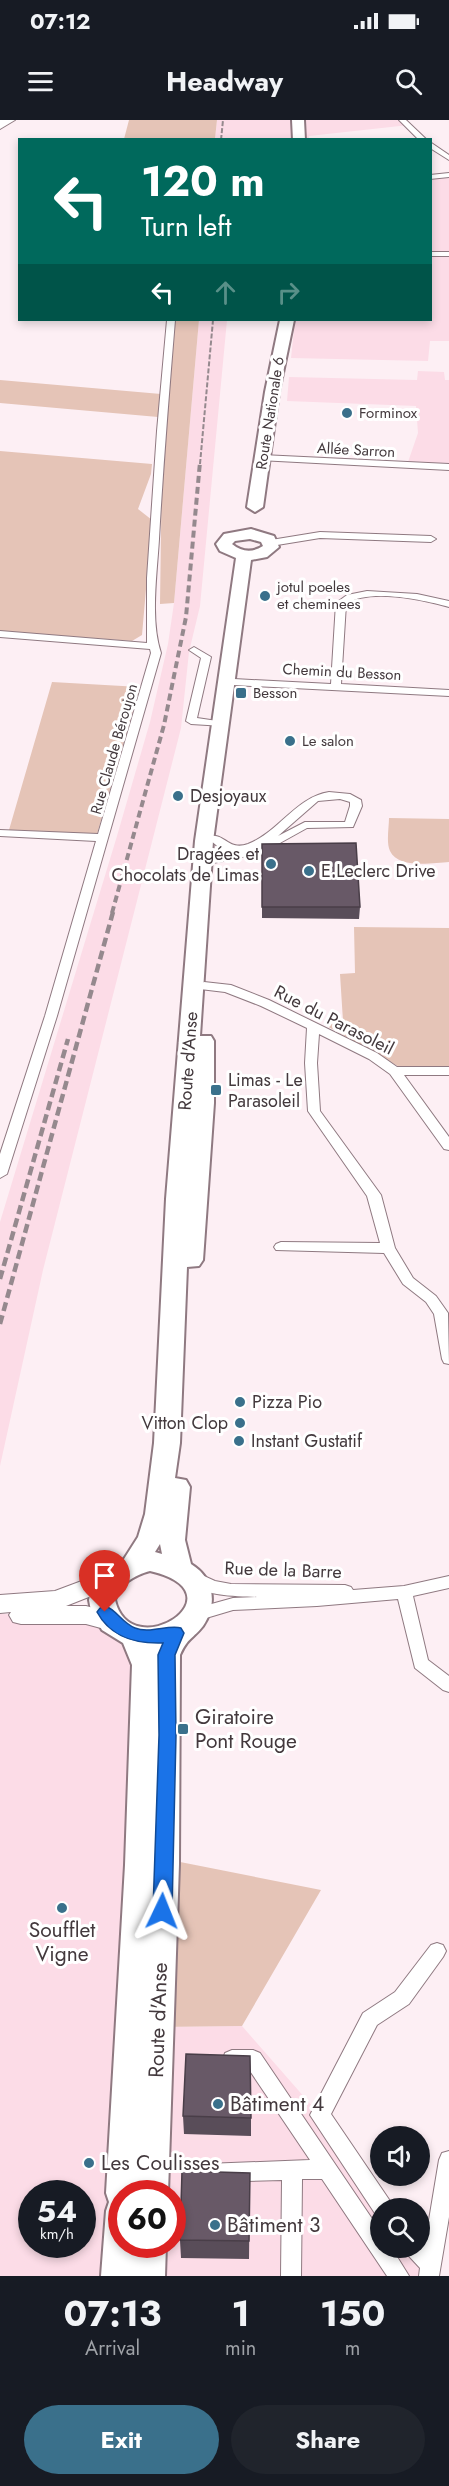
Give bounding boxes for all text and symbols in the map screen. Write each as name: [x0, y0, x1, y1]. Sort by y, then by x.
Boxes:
text: 07:12: [30, 5, 91, 37]
text: Headway: [166, 62, 283, 101]
icon: menu: [24, 65, 57, 98]
icon: search: [392, 65, 425, 98]
text: 120 m: [141, 151, 265, 212]
icon: left: [42, 162, 120, 240]
text: Turn left: [141, 207, 231, 246]
icon: left: [146, 276, 179, 309]
icon: ahead: [209, 276, 242, 309]
icon: right: [272, 276, 305, 309]
street label: Route Nationale 6: [250, 355, 290, 471]
place label: Forminox: [359, 402, 418, 424]
marker: Forminox: [340, 406, 354, 420]
street label: Allée Sarron: [316, 437, 396, 463]
place label: jotul poeles et cheminees: [276, 576, 361, 615]
marker: jotul poeles et cheminees: [258, 589, 272, 603]
street label: Chemin du Besson: [282, 658, 402, 686]
street label: Rue Claude Béroujon: [85, 681, 143, 817]
place label: Besson: [253, 682, 297, 704]
marker: Besson: [234, 686, 248, 700]
place label: Le salon: [302, 730, 354, 752]
marker: Le salon: [283, 734, 297, 748]
place label: Desjoyaux: [190, 783, 267, 809]
marker: Desjoyaux: [171, 789, 185, 803]
place label: Dragées et Chocolats de Limas: [112, 841, 260, 888]
marker: Dragées et Chocolats de Limas: [264, 857, 278, 871]
place label: E.Leclerc Drive: [321, 858, 436, 884]
marker: E.Leclerc Drive: [302, 864, 316, 878]
street label: Rue du Parasoleil: [270, 979, 398, 1061]
street label: Route d'Anse: [172, 1011, 204, 1111]
place label: Limas - Le Parasoleil: [228, 1067, 303, 1114]
marker: Limas - Le Parasoleil: [209, 1083, 223, 1097]
place label: Pizza Pio: [252, 1389, 322, 1415]
marker: Pizza Pio: [233, 1395, 247, 1409]
place label: Vitton Clop: [142, 1410, 228, 1436]
marker: Vitton Clop: [233, 1416, 247, 1430]
place label: Instant Gustatif: [251, 1428, 363, 1454]
marker: Instant Gustatif: [232, 1434, 246, 1448]
pin: [79, 1550, 130, 1612]
street label: Rue de la Barre: [224, 1555, 342, 1585]
icon: arrive: [88, 1559, 121, 1592]
place label: Giratoire Pont Rouge: [195, 1702, 297, 1756]
marker: Giratoire Pont Rouge: [176, 1722, 190, 1736]
position arrow: [130, 1879, 194, 1943]
marker: Soufflet Vigne: [55, 1901, 69, 1915]
place label: Soufflet Vigne: [29, 1915, 95, 1969]
street label: Route d'Anse: [141, 1962, 175, 2078]
place label: Bâtiment 4: [230, 2089, 324, 2119]
marker: Bâtiment 4: [211, 2097, 225, 2111]
map controls: [370, 2126, 430, 2258]
button: sound: [370, 2126, 430, 2186]
place label: Les Coulisses: [101, 2148, 219, 2178]
marker: Les Coulisses: [82, 2156, 96, 2170]
speed limit sign: 60: [108, 2180, 186, 2258]
text: 54: [37, 2190, 77, 2233]
button: search: [370, 2198, 430, 2258]
place label: Bâtiment 3: [227, 2210, 320, 2240]
marker: Bâtiment 3: [208, 2218, 222, 2232]
text: km/h: [40, 2223, 74, 2245]
text: 07:13: [64, 2287, 161, 2339]
text: 1: [232, 2287, 250, 2339]
text: 150: [320, 2287, 385, 2339]
text: Arrival: [85, 2334, 140, 2363]
text: min: [225, 2334, 256, 2363]
text: m: [345, 2334, 360, 2363]
button: Exit: [24, 2405, 219, 2474]
button: Share: [231, 2405, 425, 2474]

